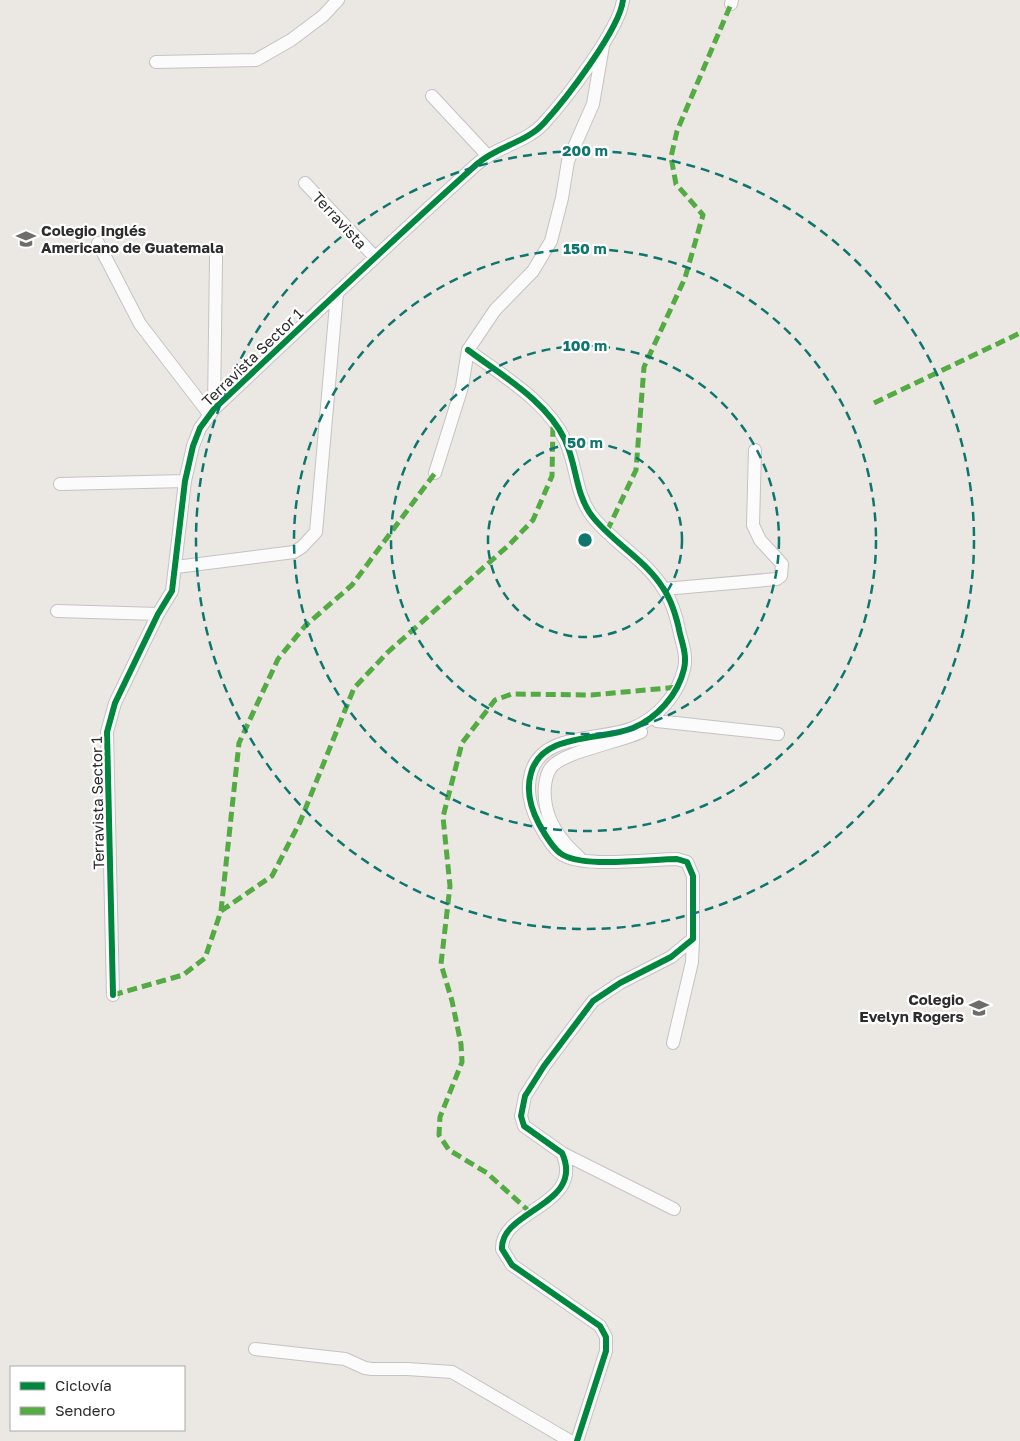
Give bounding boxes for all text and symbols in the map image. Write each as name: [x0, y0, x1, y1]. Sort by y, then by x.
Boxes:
text: 200 m: [562, 141, 608, 159]
street label: Terravista: [309, 188, 371, 252]
place label: Colegio Inglés Americano de Guatemala: [41, 221, 224, 256]
school or university icon: Colegio Inglés Americano de Guatemala: [15, 228, 37, 250]
text: 150 m: [563, 239, 607, 257]
street label: Terravista Sector 1: [198, 304, 306, 410]
text: 100 m: [563, 336, 607, 354]
text: 50 m: [567, 433, 603, 451]
centre of rings: [576, 531, 594, 549]
street label: Terravista Sector 1: [87, 736, 107, 870]
place label: Colegio Evelyn Rogers: [859, 990, 964, 1025]
school or university icon: Colegio Evelyn Rogers: [968, 997, 990, 1019]
legend: [10, 1366, 185, 1431]
text: Ciclovía: [55, 1376, 112, 1394]
text: Sendero: [55, 1401, 115, 1419]

